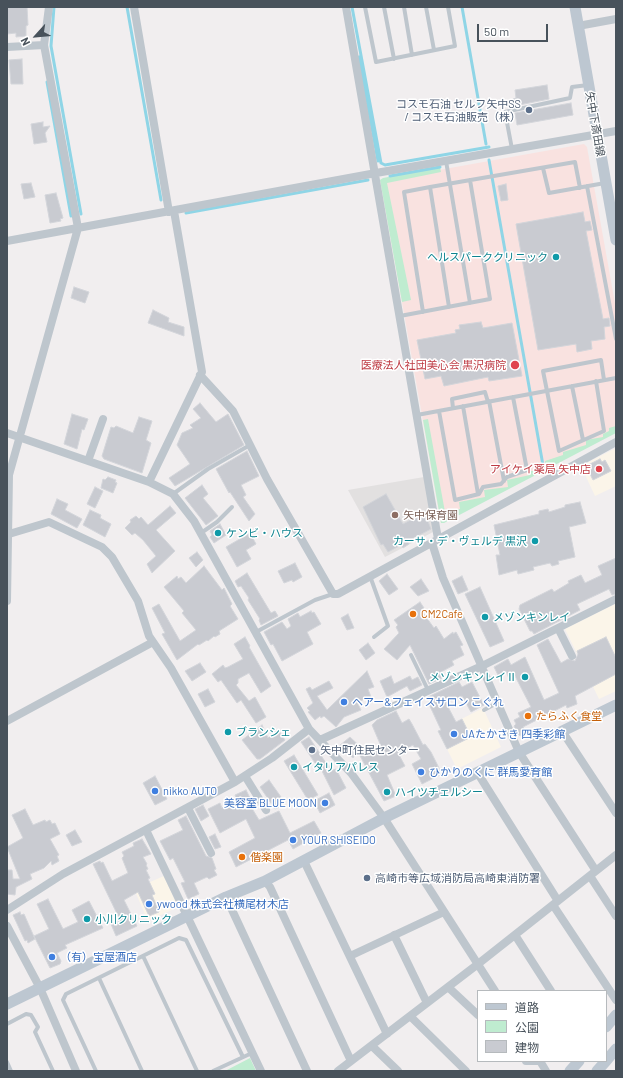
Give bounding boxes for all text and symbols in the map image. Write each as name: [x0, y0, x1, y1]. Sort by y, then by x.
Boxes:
north arrow: [16, 16, 56, 56]
scale bar: [479, 16, 550, 42]
text: 50 m: [484, 24, 509, 38]
text: N: [17, 35, 32, 48]
street label: 矢中下斎田線: [583, 90, 607, 158]
place label: コスモ石油 セルフ矢中SS / コスモ石油販売（株）: [396, 97, 521, 123]
marker: コスモ石油 セルフ矢中SS / コスモ石油販売（株）: [524, 105, 534, 115]
place label: ヘルスパーククリニック: [427, 250, 548, 264]
marker: ヘルスパーククリニック: [551, 252, 561, 262]
place label: 医療法人社団美心会 黒沢病院: [361, 358, 506, 372]
marker: 医療法人社団美心会 黒沢病院: [509, 359, 521, 371]
place label: アイケイ薬局 矢中店: [490, 462, 591, 476]
marker: アイケイ薬局 矢中店: [594, 464, 604, 474]
place label: 矢中保育園: [403, 508, 458, 522]
marker: 矢中保育園: [390, 510, 400, 520]
place label: ケンビ・ハウス: [226, 526, 303, 540]
marker: ケンビ・ハウス: [213, 528, 223, 538]
place label: カーサ・デ・ヴェルデ 黒沢: [393, 534, 527, 548]
marker: カーサ・デ・ヴェルデ 黒沢: [530, 536, 540, 546]
place label: CM2Cafe: [421, 607, 463, 621]
marker: CM2Cafe: [408, 609, 418, 619]
place label: メゾンキンレイ: [493, 610, 570, 624]
marker: メゾンキンレイ: [480, 612, 490, 622]
place label: メゾンキンレイⅡ: [429, 670, 517, 684]
marker: メゾンキンレイⅡ: [520, 672, 530, 682]
place label: ヘアー&フェイスサロン こぐれ: [352, 695, 504, 709]
marker: ヘアー&フェイスサロン こぐれ: [339, 697, 349, 707]
place label: たらふく食堂: [536, 709, 602, 723]
marker: たらふく食堂: [523, 711, 533, 721]
place label: ブランシェ: [236, 725, 291, 739]
marker: ブランシェ: [223, 727, 233, 737]
place label: JAたかさき 四季彩館: [462, 727, 565, 741]
marker: JAたかさき 四季彩館: [449, 729, 459, 739]
place label: 矢中町住民センター: [320, 743, 419, 757]
marker: 矢中町住民センター: [307, 745, 317, 755]
place label: イタリアパレス: [302, 760, 379, 774]
marker: イタリアパレス: [289, 762, 299, 772]
place label: ひかりのくに 群馬愛育館: [429, 765, 552, 779]
marker: ひかりのくに 群馬愛育館: [416, 767, 426, 777]
place label: nikko AUTO: [163, 784, 217, 798]
place label: ハイツチェルシー: [395, 785, 483, 799]
marker: nikko AUTO: [150, 786, 160, 796]
marker: ハイツチェルシー: [382, 787, 392, 797]
place label: 美容室 BLUE MOON: [224, 796, 317, 810]
marker: 美容室 BLUE MOON: [320, 798, 330, 808]
place label: YOUR SHISEIDO: [301, 833, 376, 847]
marker: YOUR SHISEIDO: [288, 835, 298, 845]
place label: 偕楽園: [250, 850, 283, 864]
marker: 偕楽園: [237, 852, 247, 862]
place label: 高崎市等広域消防局高崎東消防署: [375, 871, 540, 885]
marker: 高崎市等広域消防局高崎東消防署: [362, 873, 372, 883]
place label: ywood 株式会社横尾材木店: [157, 897, 289, 911]
marker: ywood 株式会社横尾材木店: [144, 899, 154, 909]
place label: 小川クリニック: [95, 912, 172, 926]
marker: 小川クリニック: [82, 914, 92, 924]
place label: （有）宝屋酒店: [60, 950, 137, 964]
marker: （有）宝屋酒店: [47, 952, 57, 962]
legend: [477, 990, 607, 1062]
text: 道路: [515, 1000, 539, 1014]
text: 公園: [515, 1020, 539, 1034]
text: 建物: [515, 1040, 539, 1054]

